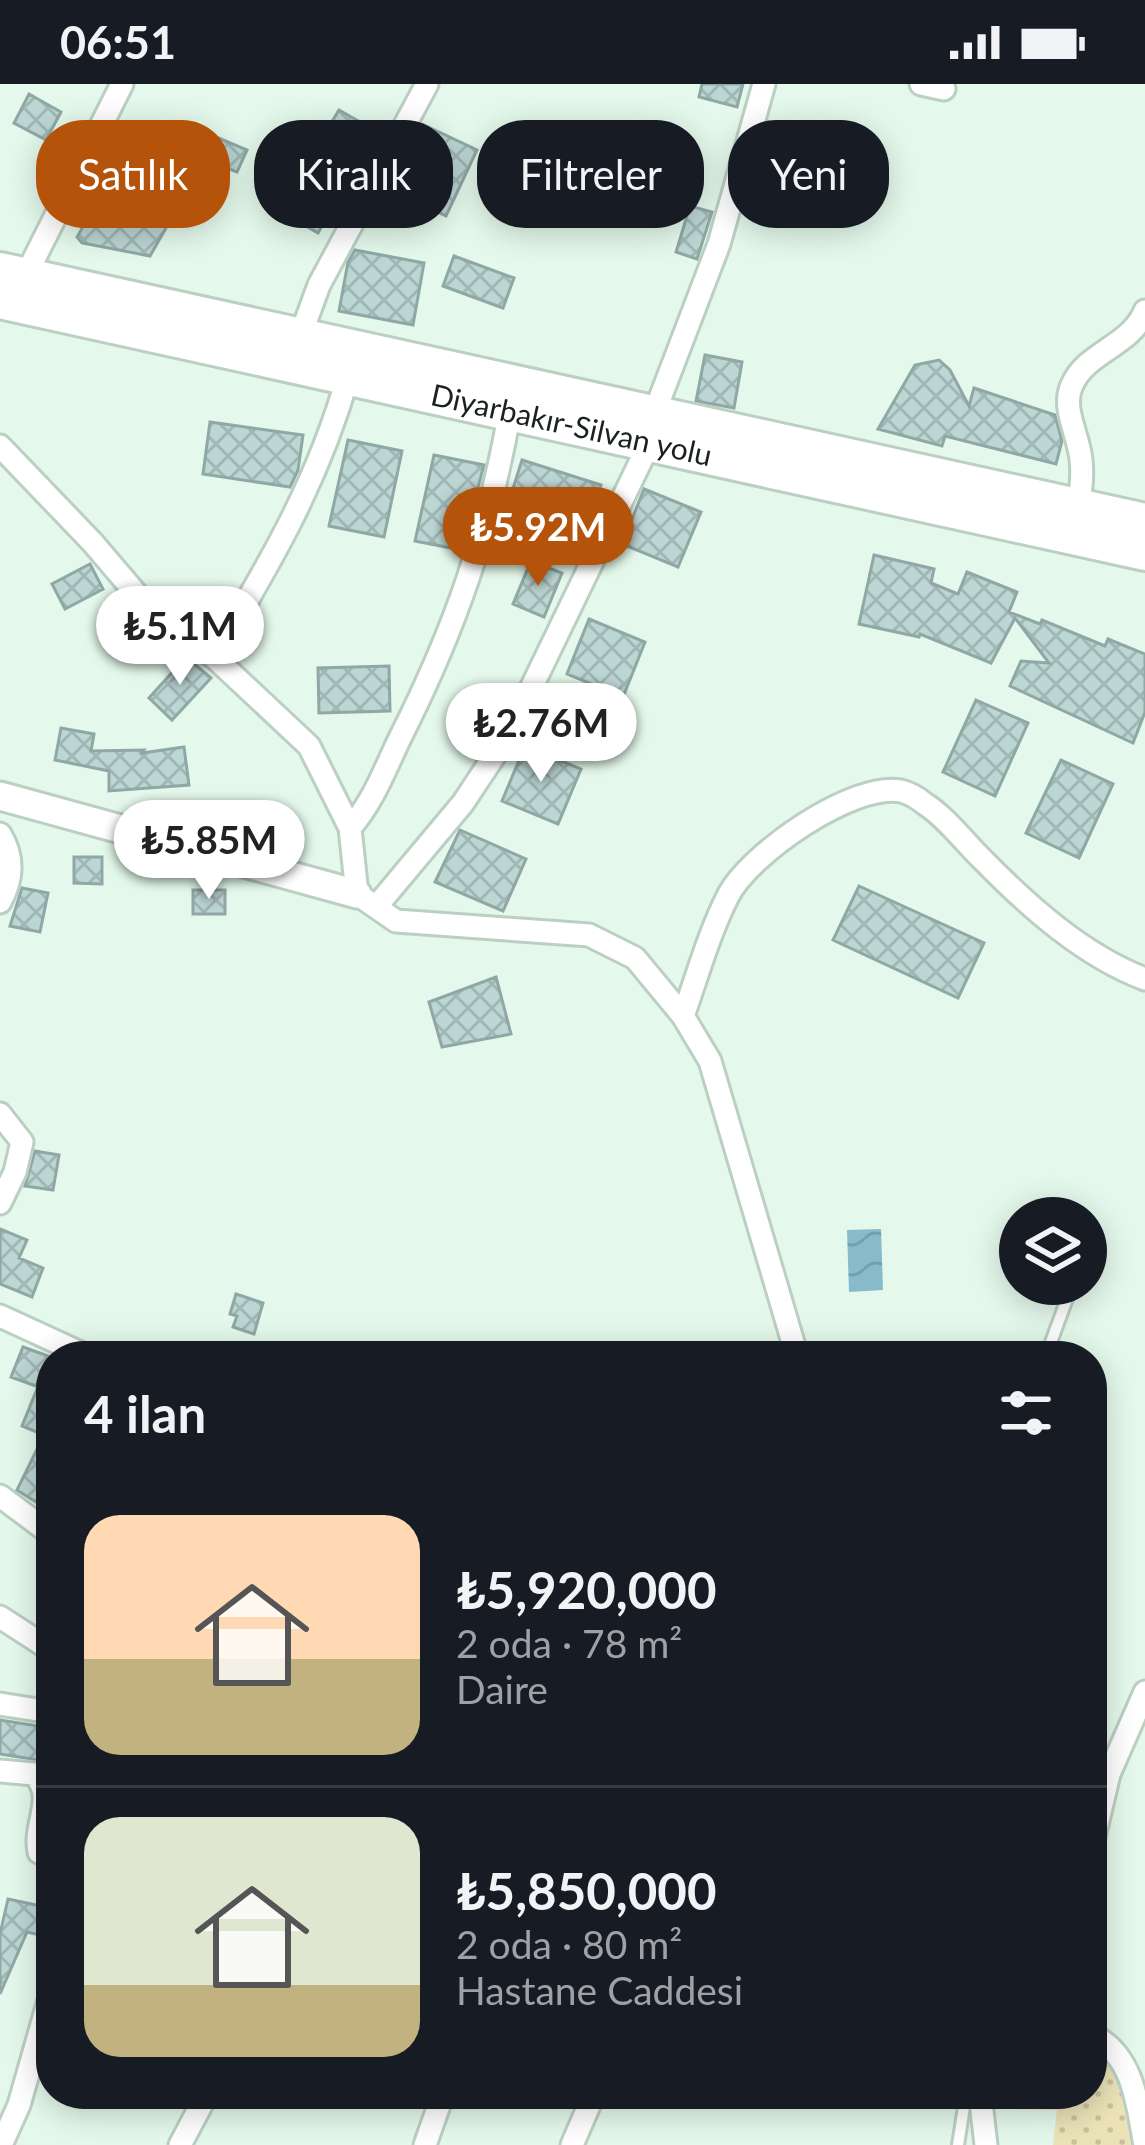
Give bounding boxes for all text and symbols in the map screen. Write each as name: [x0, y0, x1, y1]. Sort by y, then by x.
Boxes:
text: 06:51: [60, 15, 176, 69]
chip: Satılık: [36, 120, 230, 228]
chip: Kiralık: [254, 120, 453, 228]
chip: Filtreler: [477, 120, 704, 228]
chip: Yeni: [728, 120, 889, 228]
street label: Diyarbakır-Silvan yolu: [428, 375, 716, 472]
pin: ₺5.92M: [440, 487, 636, 589]
text: ₺5.92M: [470, 503, 606, 549]
pin: ₺5.1M: [96, 586, 264, 688]
text: ₺5.1M: [123, 602, 237, 648]
pin: ₺2.76M: [443, 683, 639, 785]
text: ₺2.76M: [473, 699, 609, 745]
pin: ₺5.85M: [111, 800, 307, 902]
text: ₺5.85M: [141, 816, 277, 862]
map controls: [999, 1197, 1107, 1305]
button: layers: [999, 1197, 1107, 1305]
icon: filters: [993, 1380, 1059, 1446]
text: 4 ilan: [84, 1383, 206, 1444]
text: ₺5,920,000: [456, 1559, 717, 1620]
icon: home: [180, 1563, 324, 1707]
text: 2 oda · 78 m²: [456, 1620, 682, 1666]
text: Daire: [456, 1666, 548, 1712]
text: ₺5,850,000: [456, 1860, 717, 1921]
icon: home: [180, 1865, 324, 2009]
text: 2 oda · 80 m²: [456, 1921, 682, 1967]
text: Hastane Caddesi: [456, 1967, 743, 2013]

